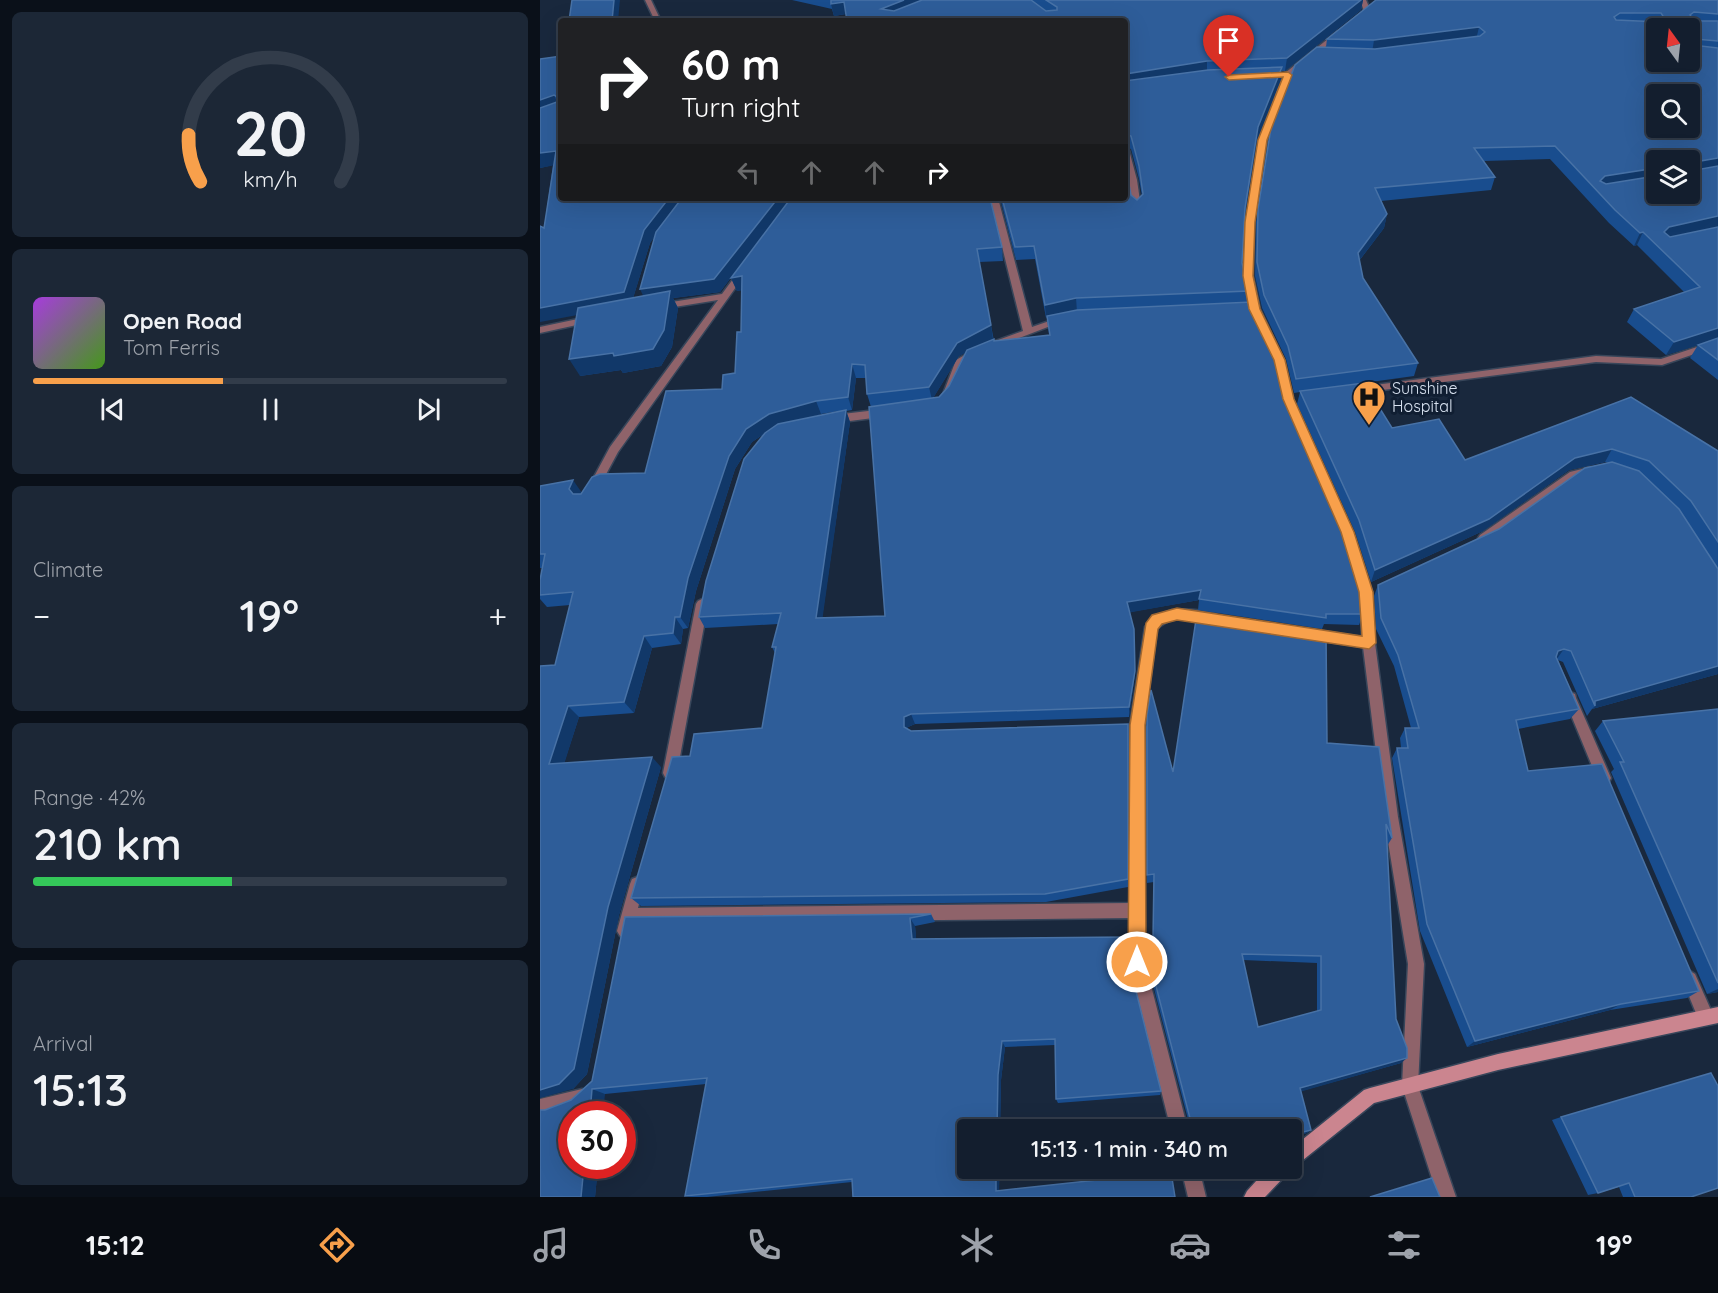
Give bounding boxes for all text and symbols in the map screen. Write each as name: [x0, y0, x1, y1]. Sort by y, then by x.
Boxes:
pin: [1203, 15, 1254, 77]
north arrow: [1646, 18, 1700, 72]
map controls: [1646, 18, 1700, 204]
icon: arrive: [1212, 24, 1245, 57]
text: 60 m: [681, 38, 781, 91]
icon: right: [582, 42, 660, 120]
button: search: [1646, 84, 1700, 138]
text: Turn right: [681, 90, 800, 124]
text: 20: [233, 94, 307, 172]
button: layers: [1646, 150, 1700, 204]
icon: left: [732, 156, 765, 189]
icon: ahead: [795, 156, 828, 189]
icon: ahead: [858, 156, 891, 189]
icon: right: [921, 156, 954, 189]
text: km/h: [243, 166, 297, 192]
text: Open Road: [123, 307, 242, 335]
text: Tom Ferris: [123, 335, 220, 360]
place label: Sunshine Hospital: [1392, 378, 1458, 416]
hospital icon: Sunshine Hospital: [1351, 379, 1387, 426]
icon: previous: [96, 393, 129, 426]
icon: pause: [254, 393, 287, 426]
icon: next: [412, 393, 445, 426]
text: Climate: [33, 557, 103, 582]
text: 19°: [240, 587, 299, 643]
text: −: [33, 595, 50, 636]
text: +: [488, 595, 507, 636]
text: Range · 42%: [33, 785, 146, 810]
text: 210 km: [33, 815, 182, 871]
position arrow: [1105, 930, 1169, 994]
text: Arrival: [33, 1031, 93, 1056]
text: 15:13: [33, 1061, 128, 1117]
speed limit sign: 30: [558, 1101, 636, 1179]
text: 15:13 · 1 min · 340 m: [1031, 1135, 1228, 1163]
icon: directions: [316, 1224, 358, 1266]
icon: music: [530, 1224, 572, 1266]
icon: phone: [743, 1224, 785, 1266]
icon: climate: [956, 1224, 998, 1266]
icon: car: [1169, 1224, 1211, 1266]
icon: filters: [1383, 1224, 1425, 1266]
text: 15:12: [86, 1228, 145, 1262]
text: 19°: [1596, 1228, 1632, 1262]

